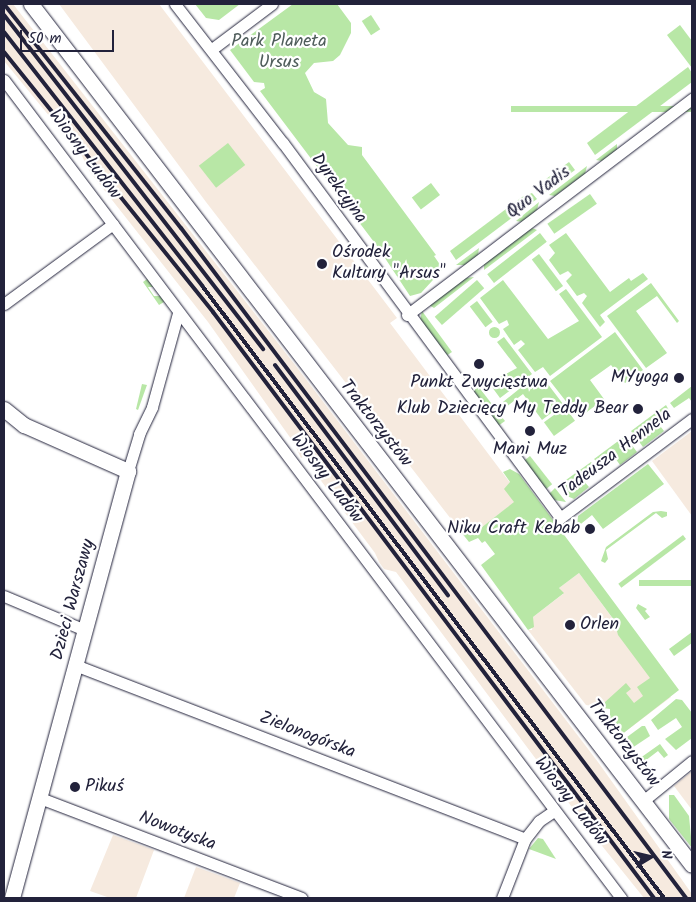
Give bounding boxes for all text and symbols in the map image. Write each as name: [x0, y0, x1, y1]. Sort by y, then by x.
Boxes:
scale bar: [22, 20, 116, 52]
text: 50 m: [28, 27, 62, 51]
park label: Park Planeta Ursus: [231, 32, 327, 74]
street label: Wiosny Ludów: [43, 106, 125, 204]
street label: Dyrekcyjna: [305, 150, 371, 228]
street label: Quo Vadis: [503, 162, 575, 224]
place label: Ośrodek Kultury "Arsus": [332, 243, 446, 286]
marker: Ośrodek Kultury "Arsus": [316, 258, 328, 270]
marker: Punkt Zwycięstwa: [473, 358, 485, 370]
place label: MYyoga: [611, 367, 669, 389]
place label: Punkt Zwycięstwa: [410, 372, 548, 394]
marker: MYyoga: [673, 372, 685, 384]
street label: Traktorzystów: [334, 376, 416, 472]
place label: Klub Dziecięcy My Teddy Bear: [397, 398, 628, 420]
marker: Klub Dziecięcy My Teddy Bear: [632, 403, 644, 415]
street label: Tadeusza Hennela: [555, 405, 677, 503]
marker: Mani Muz: [524, 425, 536, 437]
street label: Wiosny Ludów: [285, 430, 367, 528]
place label: Mani Muz: [493, 439, 567, 461]
place label: Niku Craft Kebab: [447, 518, 580, 540]
marker: Niku Craft Kebab: [584, 523, 596, 535]
street label: Dzieci Warszawy: [47, 537, 101, 663]
place label: Orlen: [580, 614, 619, 636]
marker: Orlen: [564, 619, 576, 631]
street label: Traktorzystów: [582, 696, 664, 792]
street label: Zielonogórska: [256, 708, 358, 764]
street label: Wiosny Ludów: [529, 753, 611, 851]
place label: Pikuś: [85, 776, 124, 798]
marker: Pikuś: [69, 781, 81, 793]
street label: Nowotyska: [136, 807, 218, 857]
north arrow: [626, 832, 676, 882]
text: N: [654, 849, 677, 861]

